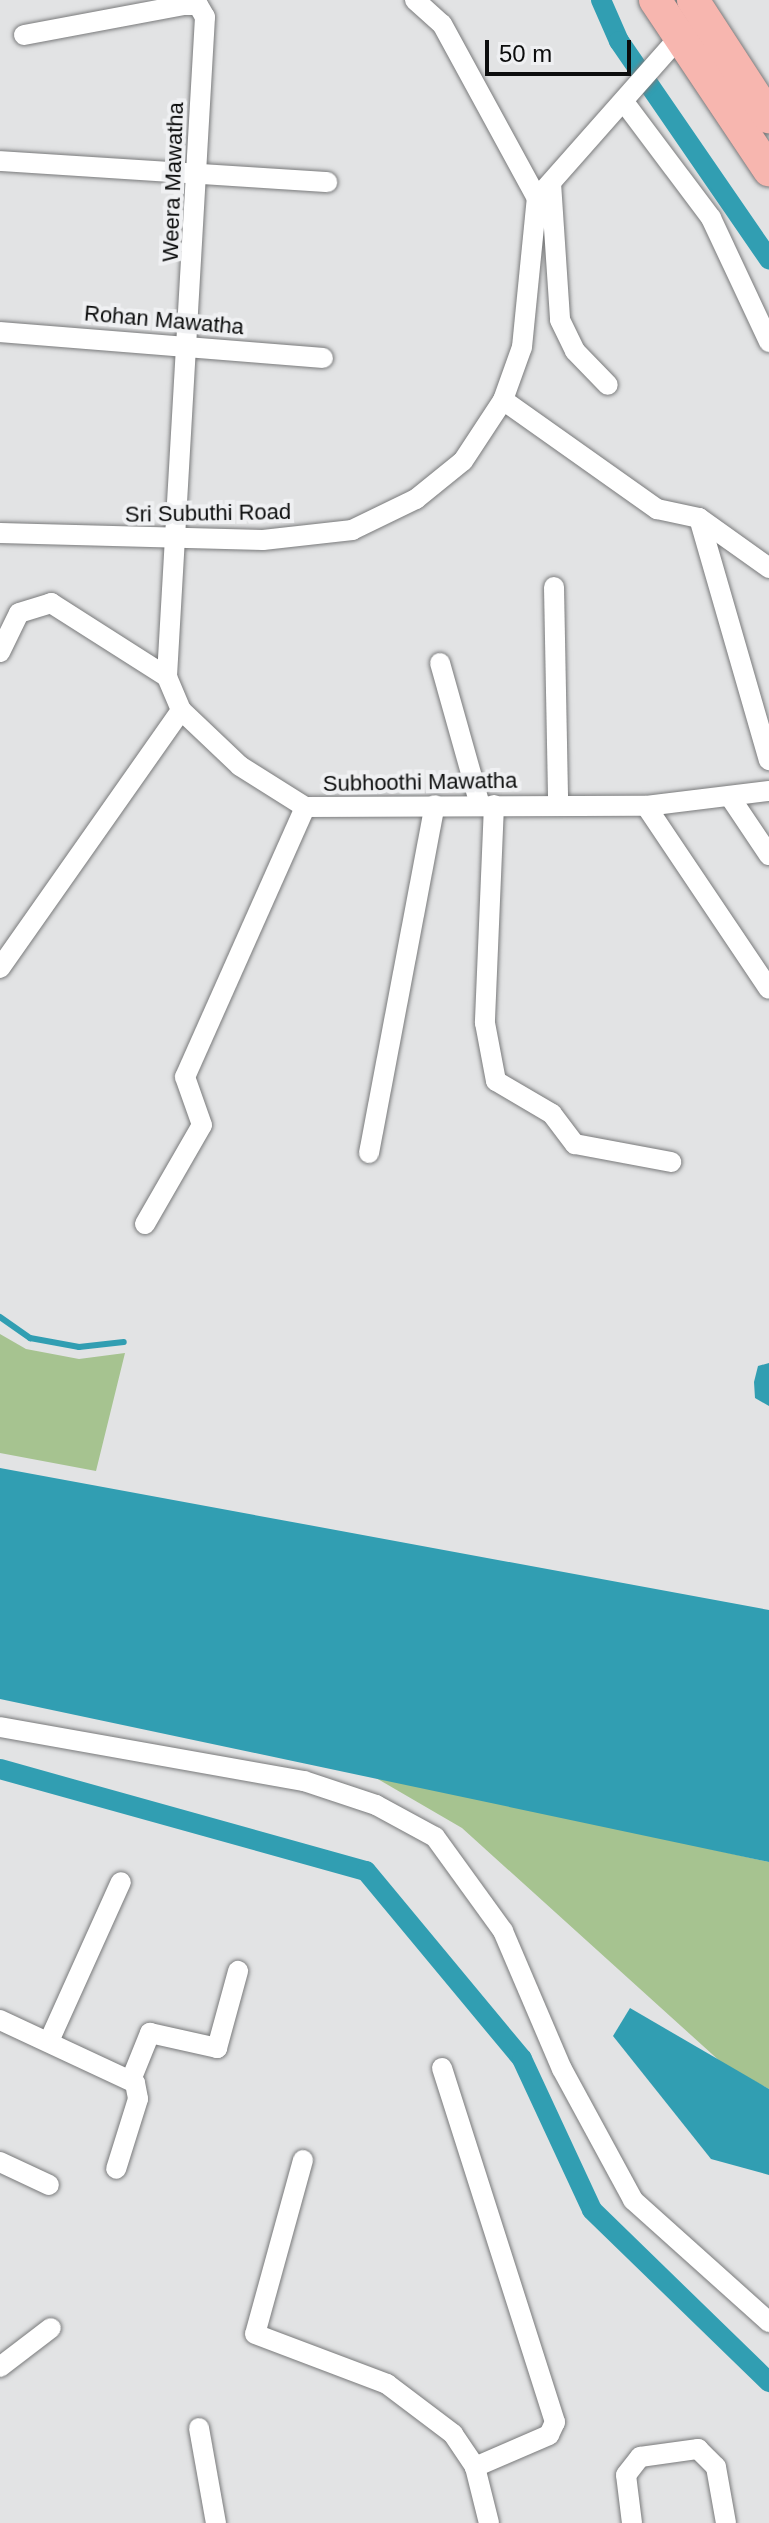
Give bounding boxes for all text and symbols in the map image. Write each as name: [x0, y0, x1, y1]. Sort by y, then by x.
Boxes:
scale bar: [489, 24, 635, 74]
text: 50 m: [499, 40, 552, 67]
street label: Weera Mawatha: [157, 102, 189, 262]
street label: Rohan Mawatha: [83, 300, 245, 340]
street label: Sri Subuthi Road: [125, 498, 291, 528]
street label: Subhoothi Mawatha: [323, 767, 517, 797]

